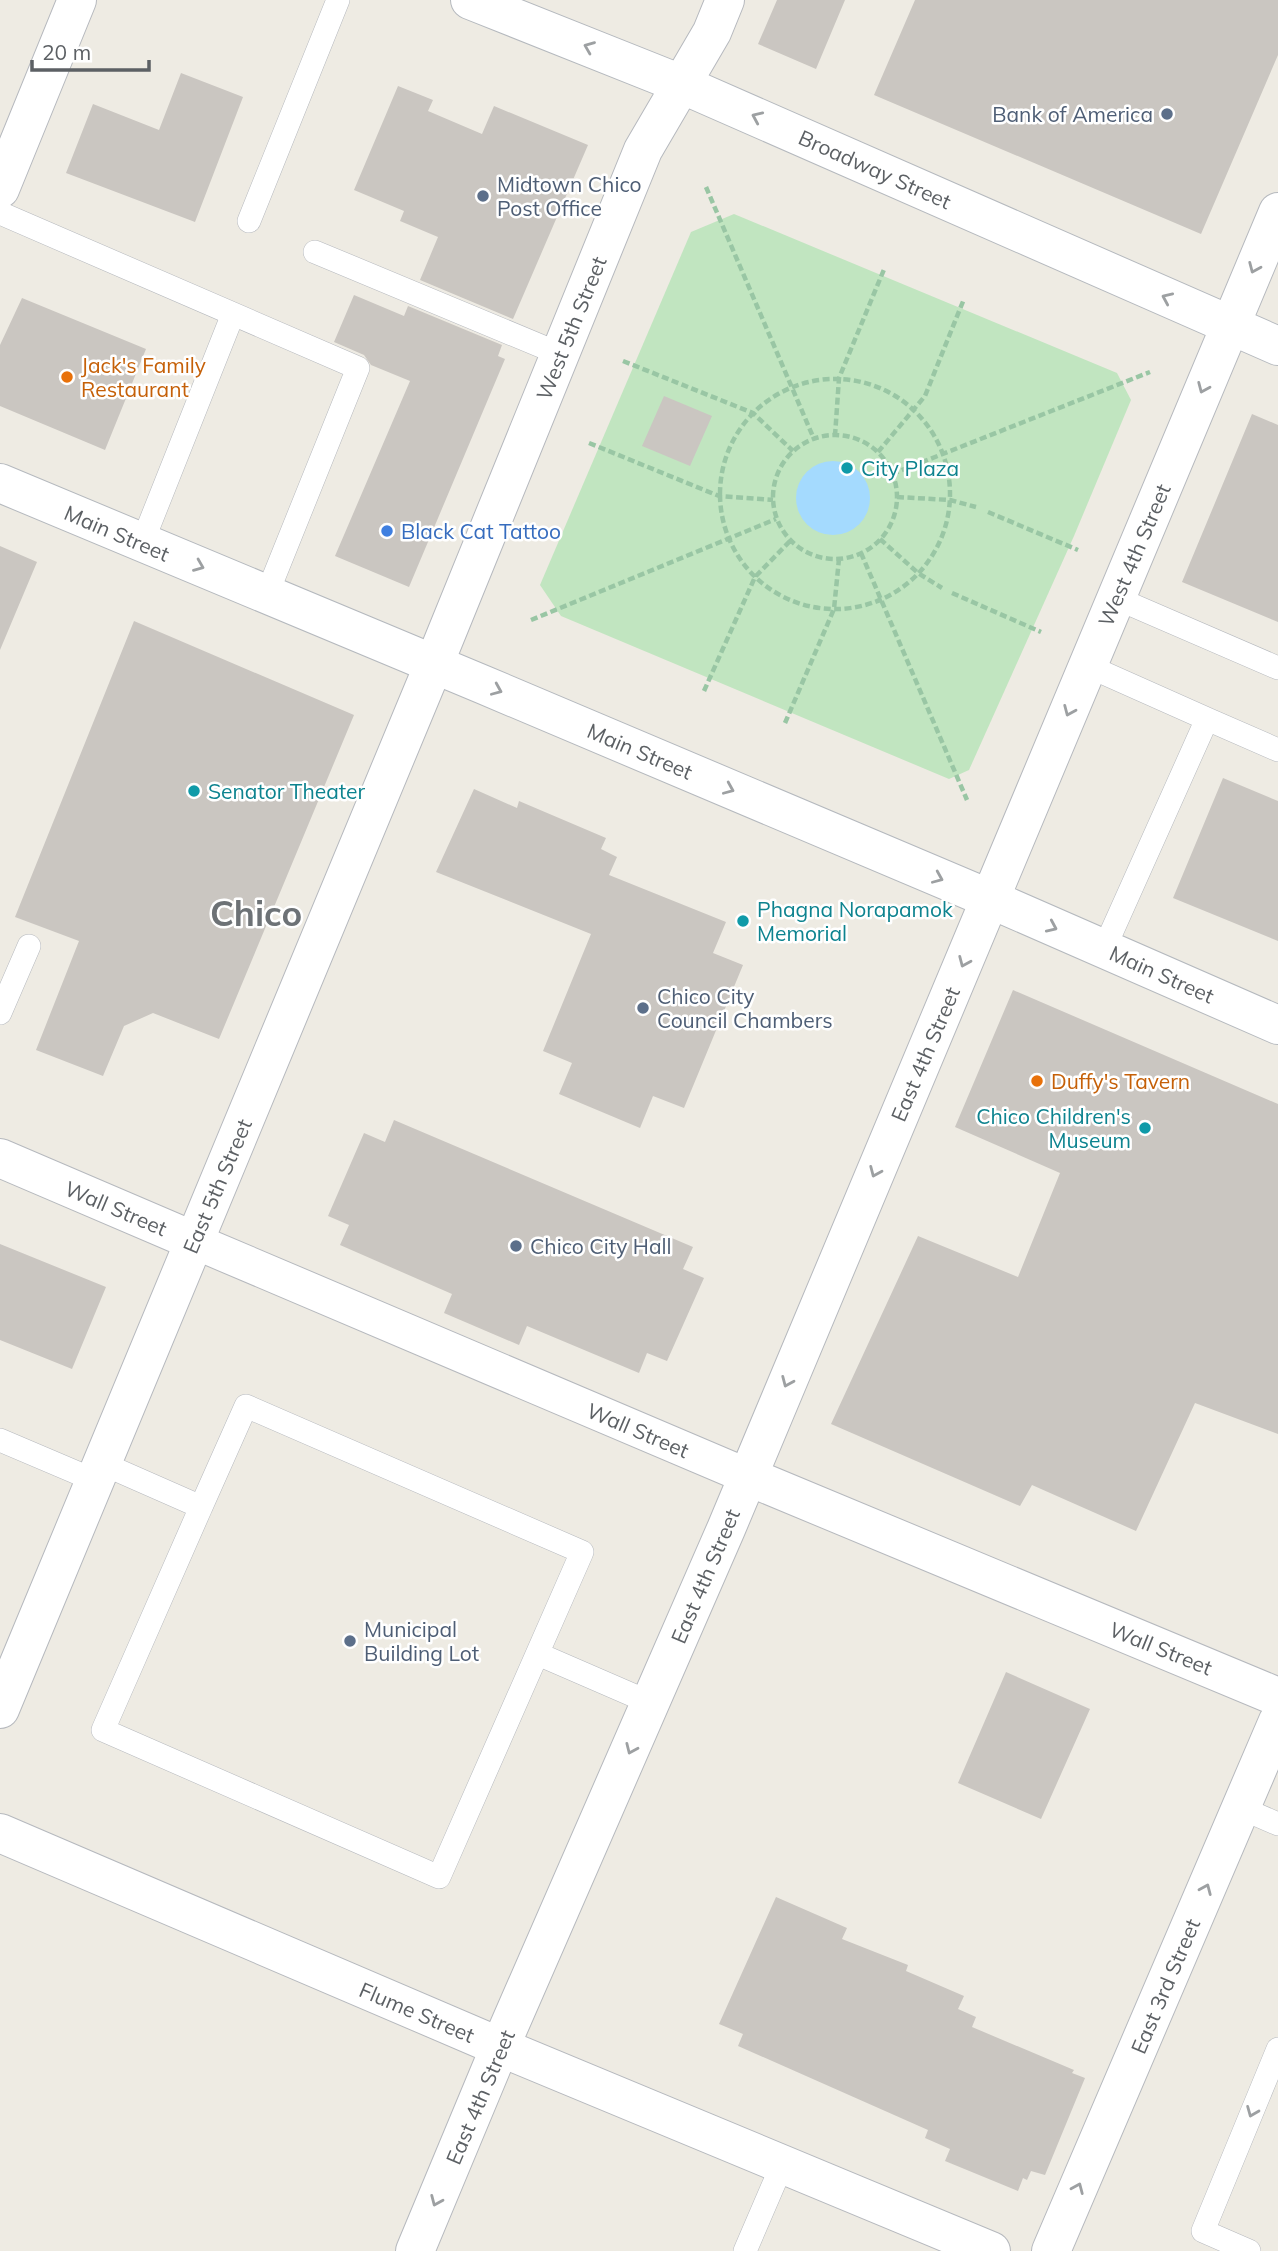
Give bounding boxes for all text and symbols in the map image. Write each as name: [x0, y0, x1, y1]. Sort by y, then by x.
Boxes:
scale bar: [32, 28, 149, 72]
text: 20 m: [42, 39, 91, 65]
one-way arrow: [583, 42, 595, 56]
place label: Bank of America: [992, 101, 1153, 127]
marker: Bank of America: [1159, 106, 1175, 122]
one-way arrow: [752, 111, 764, 125]
street label: Broadway Street: [795, 124, 955, 214]
place label: Midtown Chico Post Office: [497, 171, 642, 221]
marker: Midtown Chico Post Office: [475, 188, 491, 204]
street label: West 5th Street: [530, 252, 612, 404]
one-way arrow: [1248, 261, 1262, 274]
one-way arrow: [1162, 292, 1174, 306]
place label: Jack's Family Restaurant: [81, 352, 206, 402]
marker: Jack's Family Restaurant: [59, 369, 75, 385]
one-way arrow: [1198, 381, 1212, 393]
place label: City Plaza: [861, 455, 959, 481]
marker: City Plaza: [839, 460, 855, 476]
street label: West 4th Street: [1092, 480, 1176, 630]
street label: Main Street: [61, 499, 173, 567]
place label: Black Cat Tattoo: [401, 518, 561, 544]
marker: Black Cat Tattoo: [379, 523, 395, 539]
one-way arrow: [192, 558, 204, 572]
one-way arrow: [490, 682, 502, 696]
one-way arrow: [1063, 704, 1077, 716]
street label: Main Street: [584, 717, 696, 785]
place label: Senator Theater: [208, 778, 365, 804]
one-way arrow: [722, 781, 734, 795]
marker: Senator Theater: [186, 783, 202, 799]
one-way arrow: [931, 870, 944, 884]
district label: Chico: [210, 891, 302, 935]
place label: Phagna Norapamok Memorial: [757, 896, 953, 946]
marker: Phagna Norapamok Memorial: [735, 913, 751, 929]
one-way arrow: [1045, 918, 1057, 932]
street label: Main Street: [1106, 939, 1218, 1009]
one-way arrow: [958, 956, 972, 968]
place label: Chico City Council Chambers: [657, 983, 833, 1033]
street label: East 4th Street: [885, 983, 965, 1125]
marker: Chico City Council Chambers: [635, 1000, 651, 1016]
place label: Duffy's Tavern: [1051, 1068, 1190, 1094]
marker: Duffy's Tavern: [1029, 1073, 1045, 1089]
place label: Chico Children's Museum: [976, 1103, 1131, 1153]
street label: East 5th Street: [177, 1115, 257, 1257]
marker: Chico Children's Museum: [1137, 1120, 1153, 1136]
one-way arrow: [870, 1165, 884, 1177]
street label: Wall Street: [61, 1175, 171, 1241]
place label: Chico City Hall: [530, 1233, 672, 1259]
marker: Chico City Hall: [508, 1238, 524, 1254]
one-way arrow: [781, 1374, 795, 1387]
street label: Wall Street: [583, 1397, 693, 1463]
street label: East 4th Street: [665, 1505, 745, 1647]
place label: Municipal Building Lot: [364, 1616, 479, 1666]
street label: Wall Street: [1106, 1616, 1216, 1680]
marker: Municipal Building Lot: [342, 1633, 358, 1649]
one-way arrow: [625, 1742, 639, 1754]
one-way arrow: [1198, 1884, 1212, 1896]
street label: East 3rd Street: [1125, 1915, 1205, 2057]
street label: Flume Street: [356, 1976, 478, 2048]
street label: East 4th Street: [440, 2026, 520, 2168]
one-way arrow: [1246, 2104, 1260, 2117]
one-way arrow: [1070, 2183, 1084, 2195]
one-way arrow: [431, 2194, 445, 2206]

